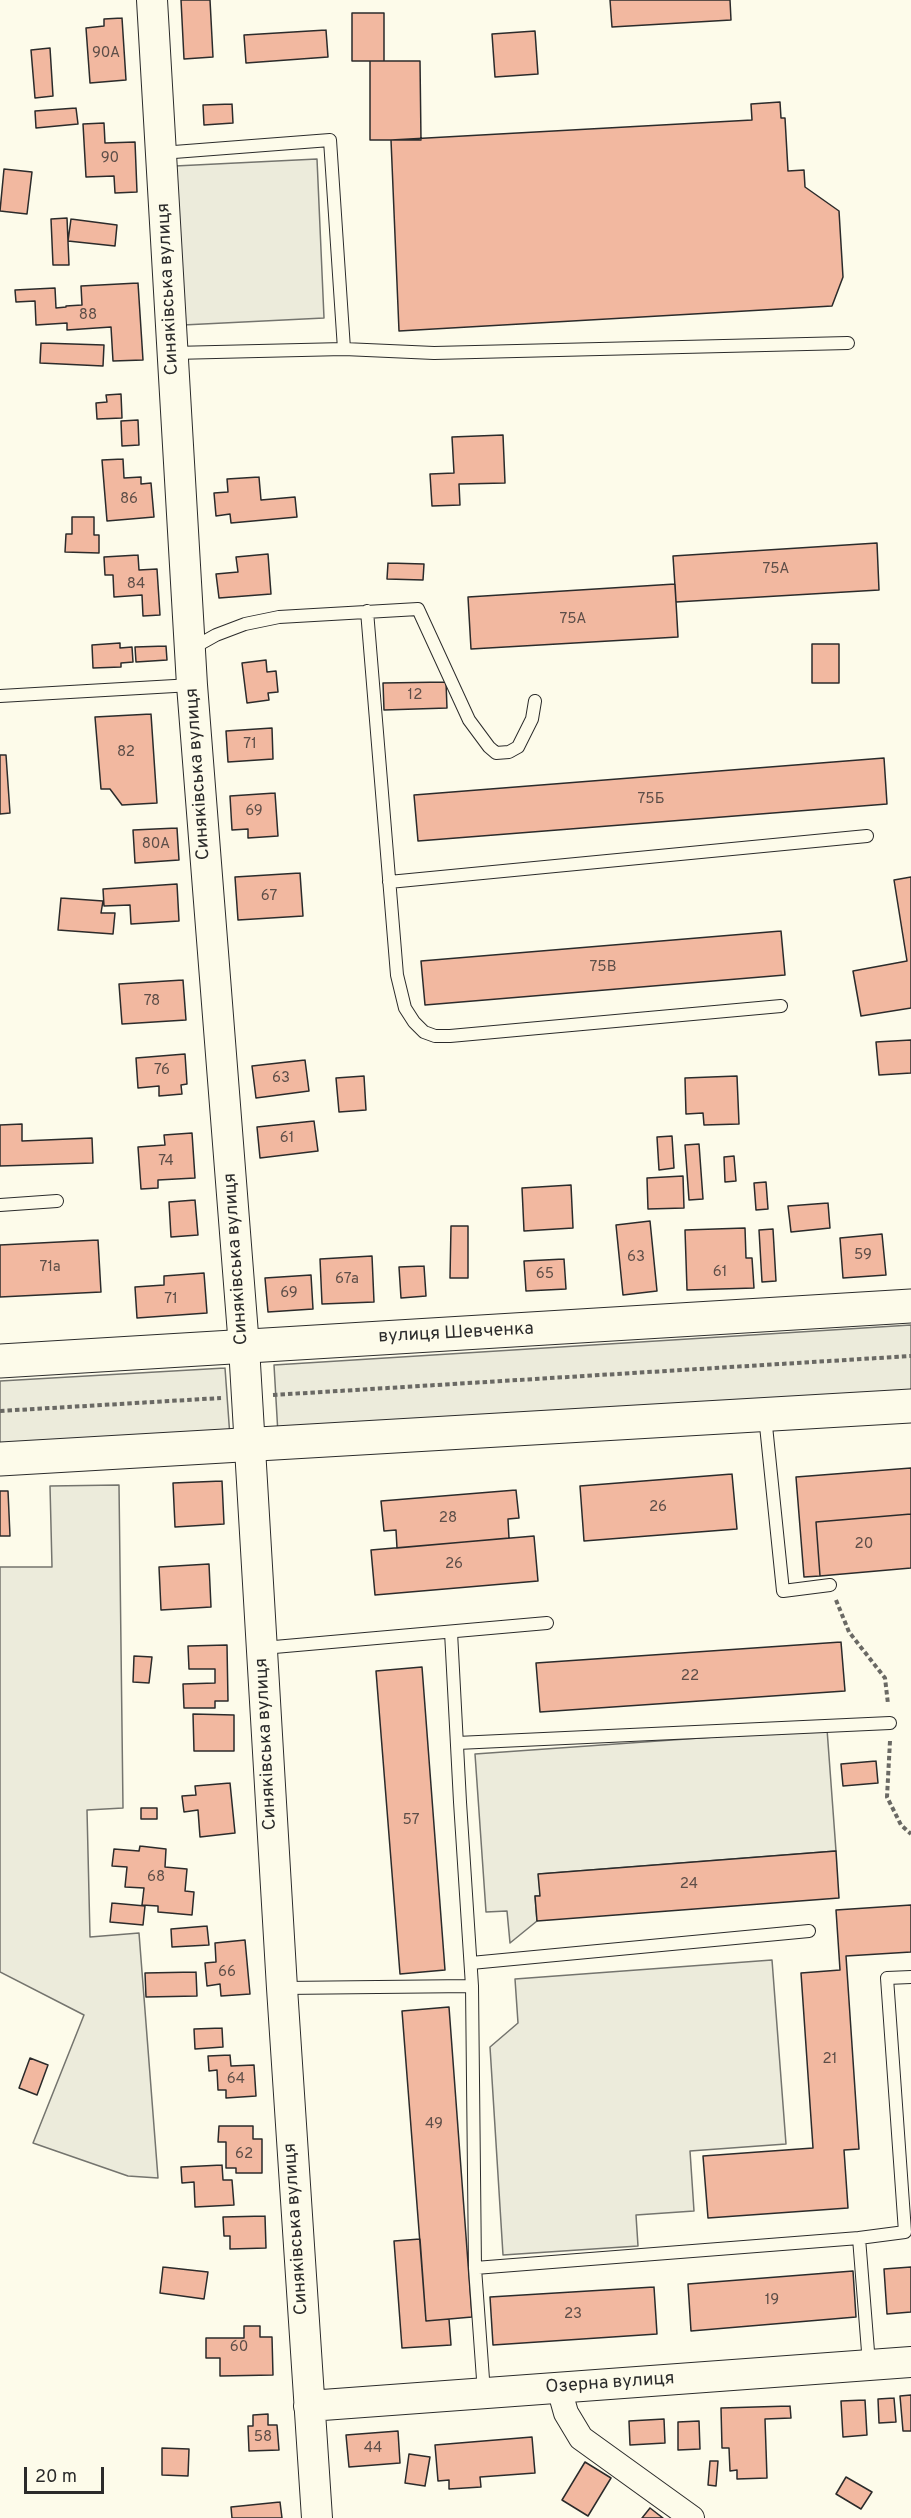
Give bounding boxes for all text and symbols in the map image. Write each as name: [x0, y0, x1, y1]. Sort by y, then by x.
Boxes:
house number: 90А: [92, 45, 120, 63]
house number: 90: [101, 150, 119, 168]
street label: Синяківська вулиця: [154, 202, 184, 376]
house number: 88: [79, 307, 97, 325]
house number: 86: [120, 491, 138, 509]
house number: 75А: [762, 561, 790, 579]
house number: 84: [127, 576, 145, 594]
house number: 75А: [559, 611, 587, 629]
street label: Синяківська вулиця: [182, 687, 216, 861]
house number: 12: [408, 687, 422, 705]
house number: 71: [243, 736, 257, 754]
house number: 82: [117, 744, 135, 762]
house number: 75Б: [638, 791, 664, 809]
house number: 69: [245, 803, 263, 821]
house number: 80А: [142, 836, 170, 854]
house number: 67: [261, 888, 277, 906]
house number: 75В: [590, 959, 616, 977]
house number: 78: [144, 993, 160, 1011]
house number: 76: [154, 1062, 170, 1080]
house number: 63: [272, 1070, 290, 1088]
house number: 61: [280, 1130, 294, 1148]
house number: 74: [158, 1153, 174, 1171]
street label: Синяківська вулиця: [220, 1172, 254, 1346]
house number: 59: [854, 1247, 872, 1265]
house number: 63: [627, 1249, 645, 1267]
house number: 71а: [39, 1259, 61, 1277]
house number: 61: [713, 1264, 727, 1282]
house number: 65: [536, 1266, 554, 1284]
house number: 67а: [335, 1271, 359, 1289]
house number: 69: [280, 1285, 298, 1303]
house number: 71: [164, 1291, 178, 1309]
street label: вулиця Шевченка: [378, 1319, 534, 1349]
house number: 26: [649, 1499, 667, 1517]
house number: 28: [439, 1510, 457, 1528]
house number: 20: [855, 1536, 873, 1554]
house number: 26: [445, 1556, 463, 1574]
street label: Синяківська вулиця: [252, 1657, 282, 1831]
house number: 22: [681, 1668, 699, 1686]
house number: 57: [403, 1812, 419, 1830]
house number: 68: [147, 1869, 165, 1887]
house number: 24: [680, 1876, 698, 1894]
house number: 66: [218, 1964, 236, 1982]
house number: 21: [823, 2051, 837, 2069]
house number: 64: [227, 2071, 245, 2089]
house number: 49: [425, 2116, 443, 2134]
street label: Синяківська вулиця: [280, 2142, 314, 2316]
house number: 62: [235, 2146, 253, 2164]
house number: 19: [765, 2292, 779, 2310]
house number: 23: [564, 2306, 582, 2324]
house number: 60: [230, 2339, 248, 2357]
street label: Озерна вулиця: [545, 2369, 675, 2399]
house number: 58: [254, 2429, 272, 2447]
house number: 44: [364, 2440, 382, 2458]
scale bar: [27, 2455, 106, 2493]
text: 20 m: [35, 2466, 77, 2489]

